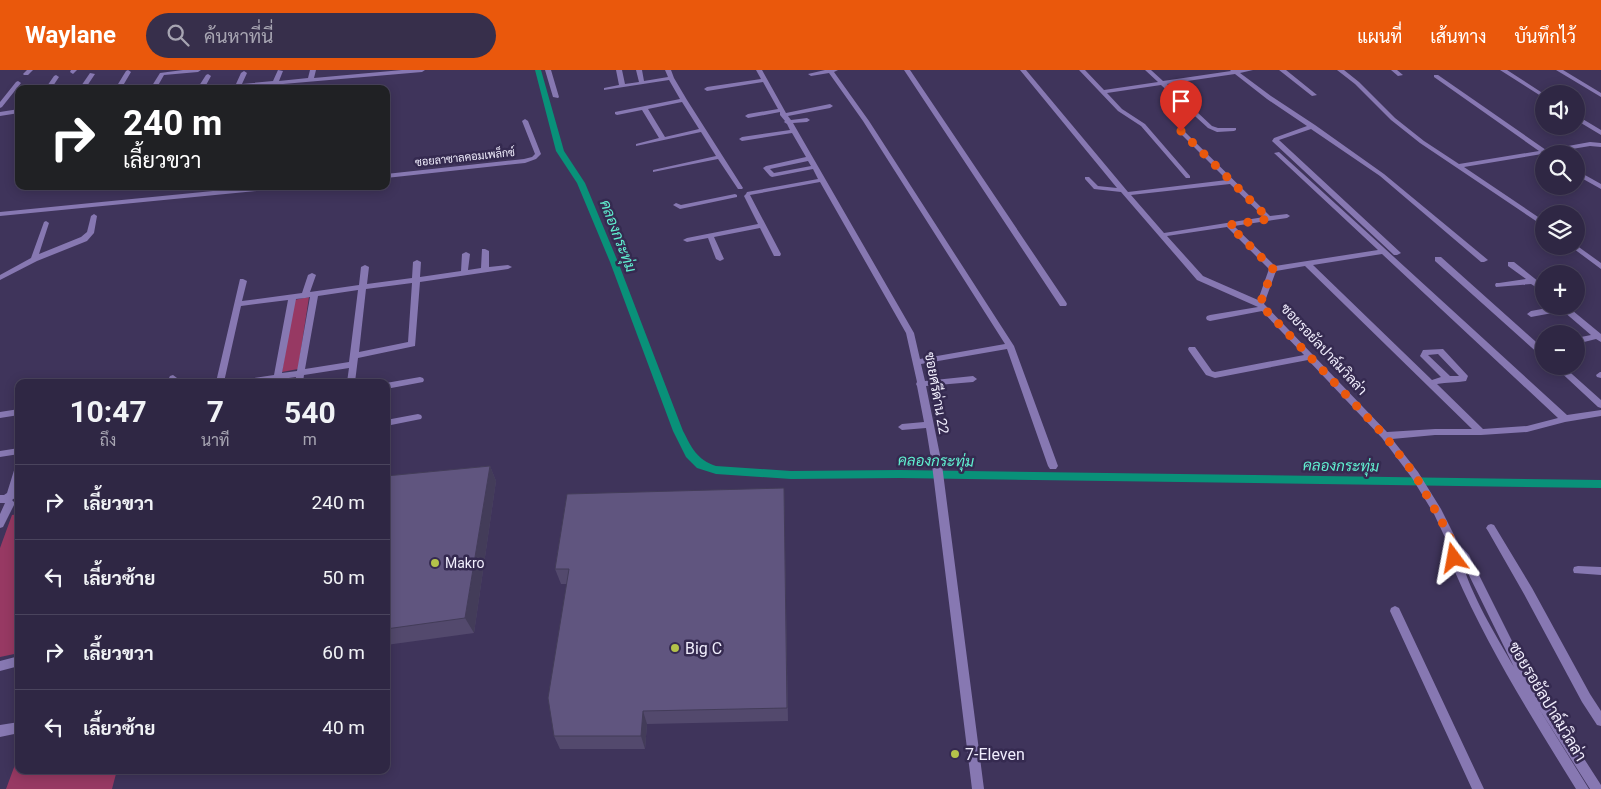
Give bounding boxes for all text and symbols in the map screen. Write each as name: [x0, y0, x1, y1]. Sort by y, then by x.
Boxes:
search box: [146, 13, 496, 58]
text: Waylane: [25, 21, 116, 49]
icon: search: [164, 21, 192, 49]
text: ค้นหาที่นี่: [204, 25, 273, 48]
text: แผนที่: [1357, 26, 1402, 47]
text: เส้นทาง: [1430, 26, 1486, 47]
text: บันทึกไว้: [1514, 26, 1576, 47]
pin: [1160, 80, 1202, 131]
map controls: [1535, 85, 1585, 375]
button: sound: [1535, 85, 1585, 135]
icon: arrive: [1167, 87, 1195, 115]
text: 240 m: [123, 103, 222, 144]
icon: right: [40, 105, 105, 170]
street label: ซอยลาซาลคอมเพล็กซ์: [414, 143, 516, 169]
button: search: [1535, 145, 1585, 195]
text: เลี้ยวขวา: [123, 148, 201, 173]
water label: คลองกระทุ่ม: [594, 197, 641, 276]
button: layers: [1535, 205, 1585, 255]
button: +: [1535, 265, 1585, 315]
street label: ซอยรอยัลปาล์มวิลล่า: [1278, 299, 1371, 398]
button: −: [1535, 325, 1585, 375]
street label: ซอยศรีด่าน 22: [922, 350, 953, 436]
text: 10:47: [69, 394, 147, 429]
text: 7: [207, 394, 224, 429]
text: 540: [284, 395, 336, 430]
text: m: [303, 430, 317, 449]
text: ถึง: [100, 431, 116, 450]
text: นาที: [201, 431, 230, 450]
water label: คลองกระทุ่ม: [898, 450, 974, 473]
water label: คลองกระทุ่ม: [1303, 455, 1379, 478]
icon: right: [40, 488, 68, 516]
text: 240 m: [312, 491, 365, 514]
text: เลี้ยวขวา: [83, 492, 154, 515]
position arrow: [1427, 531, 1479, 583]
place label: Makro: [445, 555, 485, 571]
marker: Makro: [429, 557, 441, 569]
icon: left: [40, 563, 68, 591]
text: 50 m: [322, 566, 365, 589]
text: เลี้ยวซ้าย: [83, 567, 155, 590]
street label: ซอยรอยัลปาล์มวิลล่า: [1504, 637, 1593, 764]
icon: right: [40, 638, 68, 666]
place label: Big C: [685, 639, 722, 658]
text: 60 m: [322, 641, 365, 664]
text: เลี้ยวขวา: [83, 642, 154, 665]
marker: Big C: [669, 642, 681, 654]
icon: left: [40, 713, 68, 741]
text: 40 m: [322, 716, 365, 739]
text: เลี้ยวซ้าย: [83, 717, 155, 740]
place label: 7-Eleven: [965, 745, 1025, 764]
marker: 7-Eleven: [949, 748, 961, 760]

